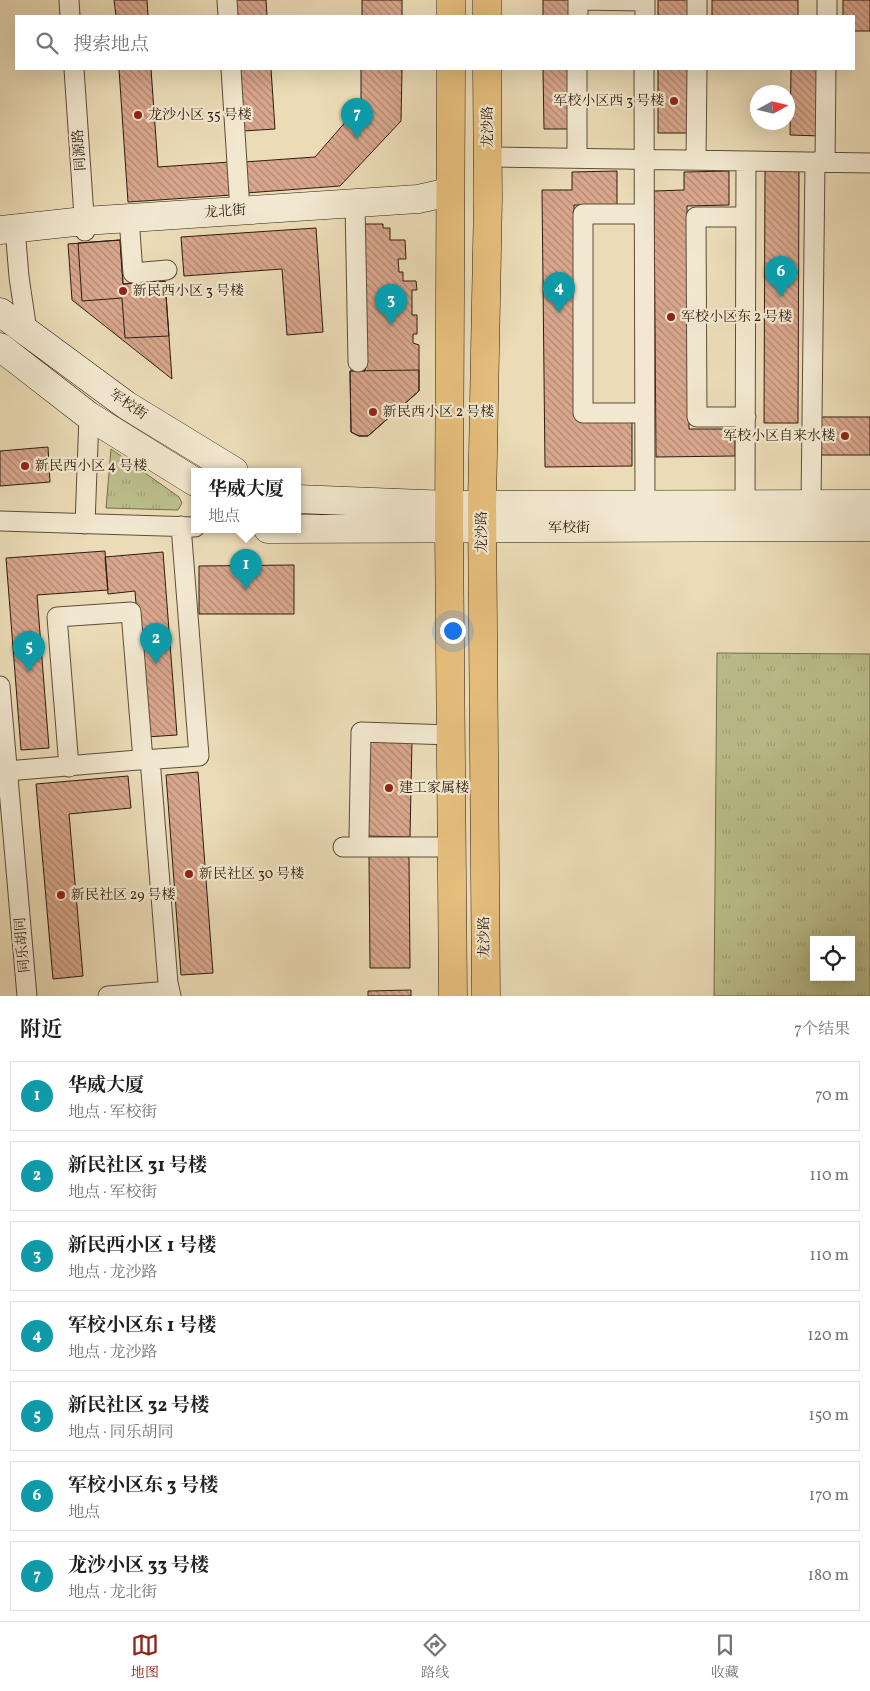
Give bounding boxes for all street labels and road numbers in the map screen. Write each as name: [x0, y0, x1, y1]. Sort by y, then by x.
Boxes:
street label: 龙沙路: [479, 106, 498, 148]
street label: 同源路: [69, 128, 91, 172]
street label: 龙北街: [203, 201, 247, 223]
street label: 军校街: [105, 385, 151, 425]
street label: 龙沙路: [473, 511, 492, 553]
street label: 军校街: [548, 519, 590, 538]
street label: 同乐胡同: [11, 916, 35, 974]
street label: 龙沙路: [475, 916, 495, 958]

